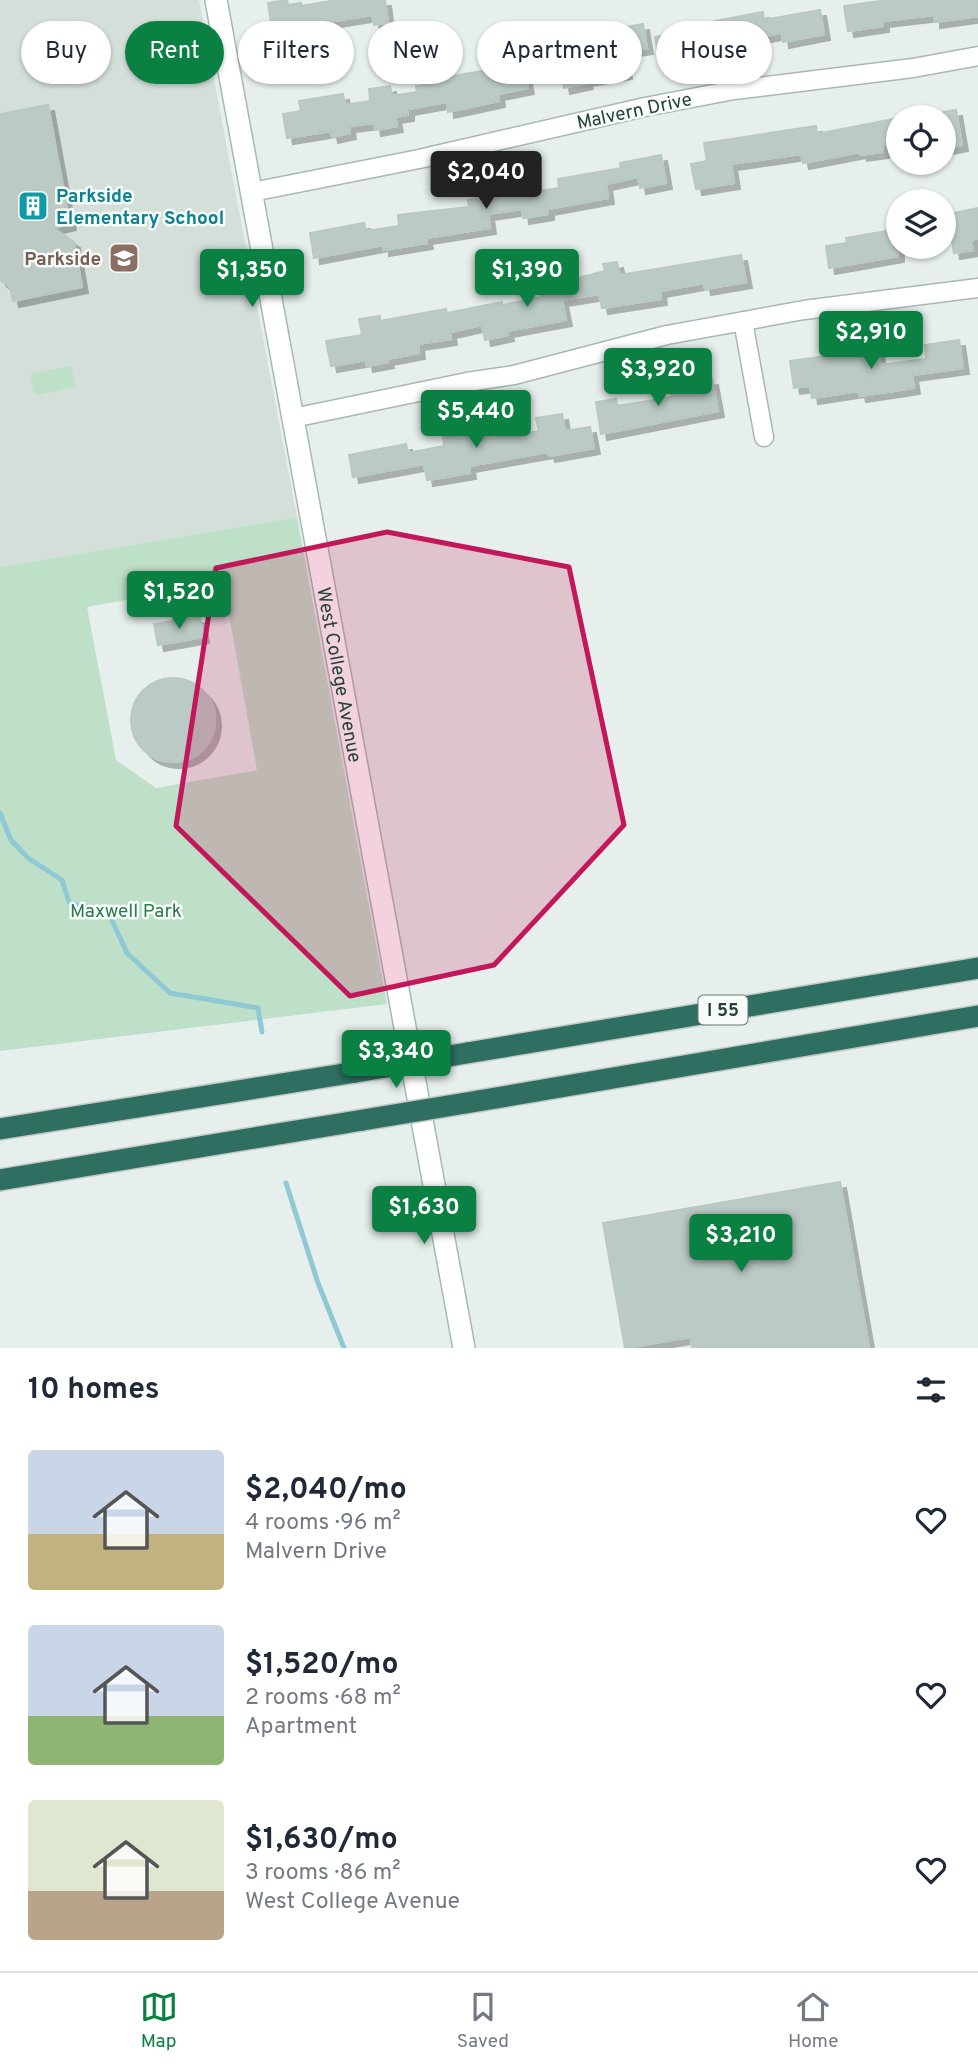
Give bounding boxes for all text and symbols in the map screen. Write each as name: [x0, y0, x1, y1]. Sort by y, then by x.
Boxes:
chip: Buy: [21, 21, 111, 84]
chip: Rent: [125, 21, 224, 84]
chip: Filters: [238, 21, 354, 84]
chip: New: [368, 21, 463, 84]
chip: Apartment: [477, 21, 642, 84]
chip: House: [656, 21, 772, 84]
street label: Malvern Drive: [575, 88, 694, 136]
map controls: [886, 105, 956, 259]
button: locate: [886, 105, 956, 175]
pin: $2,040: [429, 152, 543, 211]
text: $2,040: [447, 159, 525, 188]
place label: Parkside Elementary School: [56, 185, 224, 231]
building icon: Parkside Elementary School: [16, 189, 50, 223]
button: layers: [886, 189, 956, 259]
school or university icon: Parkside: [107, 241, 141, 275]
place label: Parkside: [24, 248, 101, 272]
pin: $1,350: [195, 250, 309, 309]
pin: $1,390: [470, 250, 584, 309]
text: $1,350: [216, 257, 288, 286]
text: $1,390: [491, 257, 563, 286]
pin: $2,910: [814, 312, 928, 371]
text: $2,910: [835, 319, 907, 348]
pin: $3,920: [601, 348, 715, 408]
text: $3,920: [620, 356, 696, 385]
pin: $5,440: [419, 391, 533, 450]
text: $5,440: [437, 398, 515, 427]
pin: $1,520: [122, 572, 236, 631]
text: $1,520: [143, 579, 215, 608]
street label: West College Avenue: [310, 585, 366, 765]
park label: Maxwell Park: [70, 900, 182, 924]
road number: I 55: [698, 995, 748, 1024]
pin: $3,340: [339, 1030, 453, 1090]
text: $3,340: [358, 1038, 434, 1067]
pin: $1,630: [367, 1186, 481, 1246]
text: $1,630: [388, 1194, 460, 1223]
pin: $3,210: [684, 1214, 798, 1274]
text: $3,210: [705, 1222, 777, 1251]
icon: filters: [912, 1371, 950, 1409]
text: 10 homes: [28, 1372, 159, 1409]
text: $2,040/mo: [245, 1472, 407, 1509]
icon: home: [84, 1478, 168, 1562]
icon: heart: [912, 1501, 950, 1539]
text: 4 rooms · 96 m²: [245, 1509, 401, 1538]
text: Malvern Drive: [245, 1538, 387, 1567]
text: $1,520/mo: [245, 1647, 398, 1684]
icon: home: [84, 1653, 168, 1737]
icon: heart: [912, 1676, 950, 1714]
text: 2 rooms · 68 m²: [245, 1684, 401, 1713]
text: Apartment: [245, 1713, 357, 1742]
text: $1,630/mo: [245, 1822, 398, 1859]
icon: home: [84, 1828, 168, 1912]
icon: heart: [912, 1851, 950, 1889]
text: 3 rooms · 86 m²: [245, 1859, 401, 1888]
text: West College Avenue: [245, 1888, 460, 1917]
tab: Map: [140, 1988, 178, 2054]
tab: Saved: [457, 1988, 509, 2054]
tab: Home: [788, 1988, 838, 2054]

